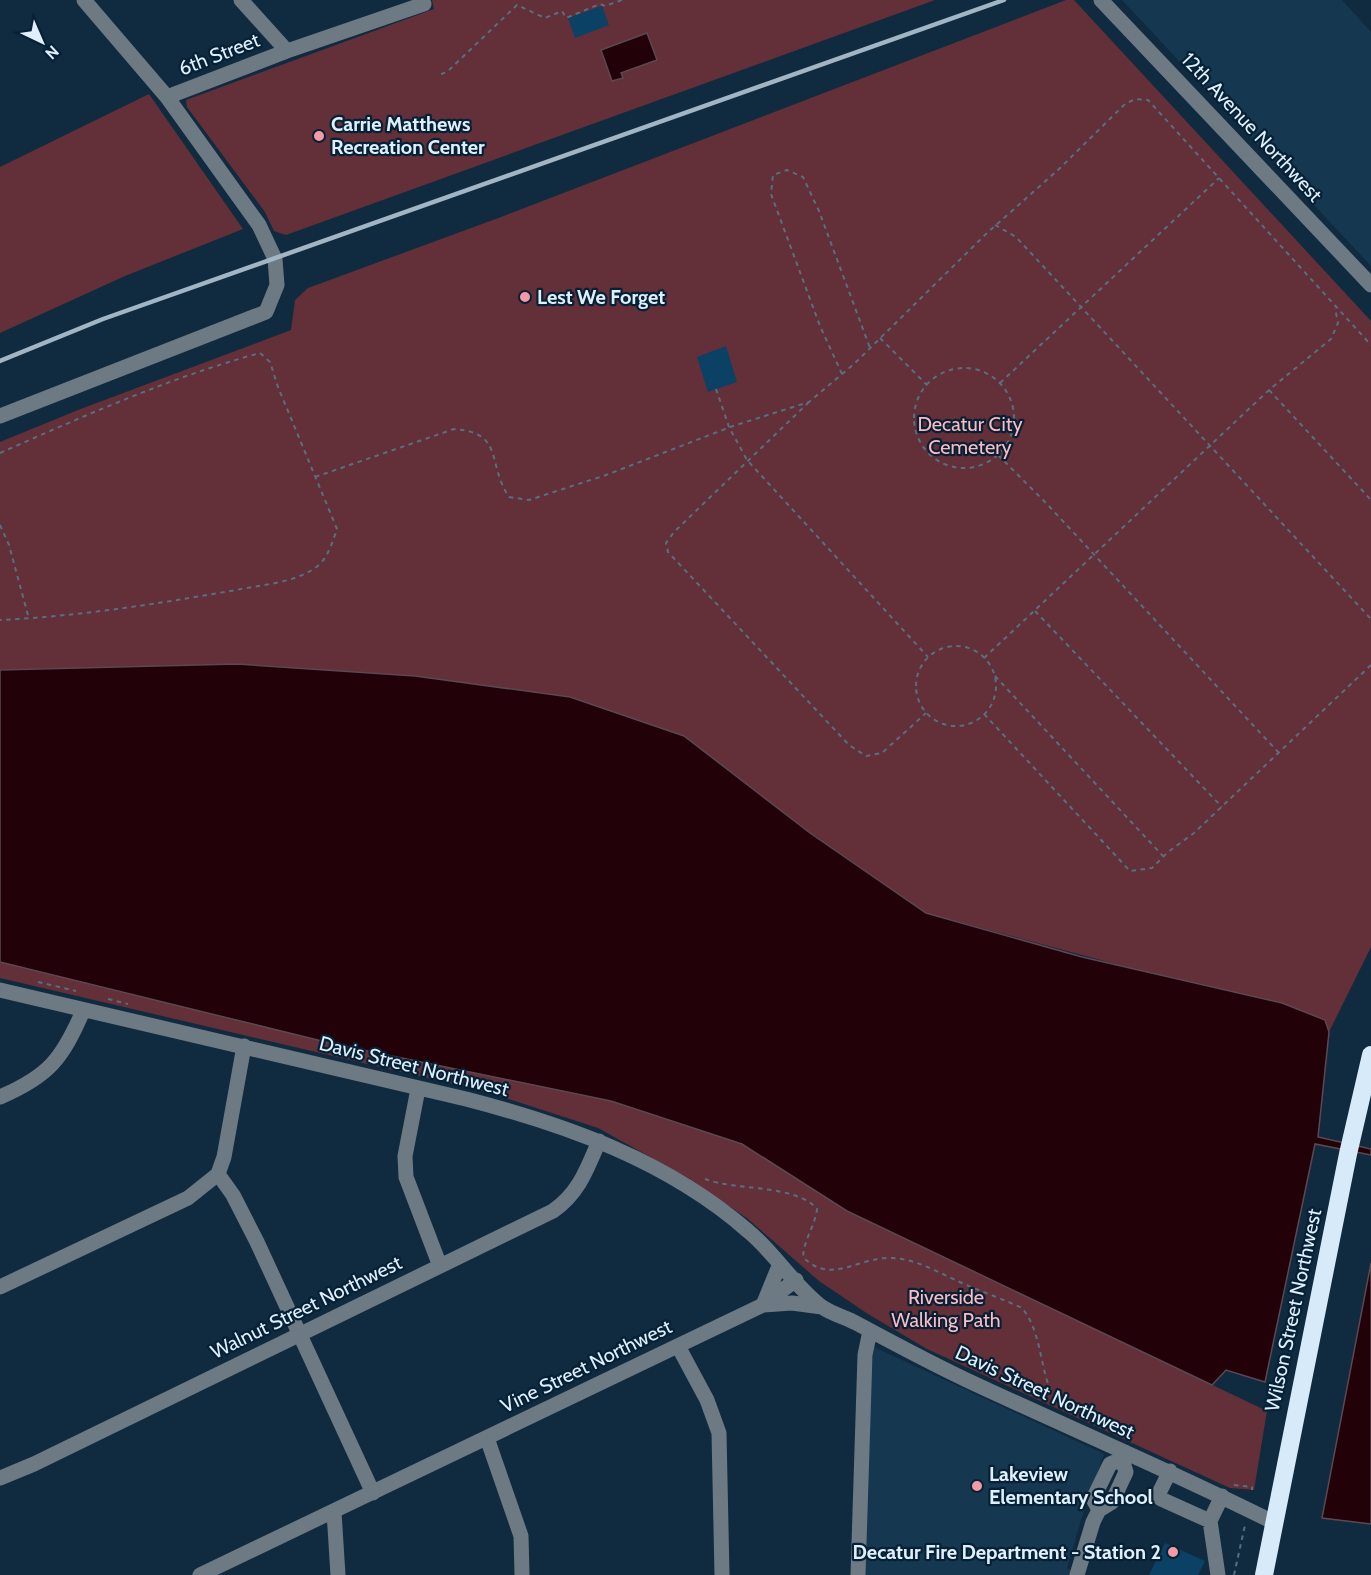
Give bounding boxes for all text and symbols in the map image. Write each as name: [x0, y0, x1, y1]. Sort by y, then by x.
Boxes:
north arrow: [12, 12, 72, 72]
street label: 6th Street: [175, 28, 263, 80]
text: N: [41, 42, 63, 63]
street label: 12th Avenue Northwest: [1177, 47, 1328, 207]
place label: Carrie Matthews Recreation Center: [331, 112, 485, 159]
marker: Carrie Matthews Recreation Center: [312, 129, 326, 143]
place label: Lest We Forget: [537, 285, 665, 309]
marker: Lest We Forget: [518, 290, 532, 304]
park label: Decatur City Cemetery: [917, 412, 1023, 459]
street label: Davis Street Northwest: [317, 1031, 512, 1101]
street label: Wilson Street Northwest: [1260, 1206, 1326, 1414]
street label: Walnut Street Northwest: [207, 1250, 406, 1364]
park label: Riverside Walking Path: [891, 1285, 1001, 1332]
street label: Vine Street Northwest: [497, 1314, 676, 1418]
street label: Davis Street Northwest: [952, 1340, 1138, 1444]
place label: Lakeview Elementary School: [989, 1462, 1153, 1509]
marker: Lakeview Elementary School: [970, 1479, 984, 1493]
place label: Decatur Fire Department - Station 2: [853, 1540, 1161, 1564]
marker: Decatur Fire Department - Station 2: [1166, 1545, 1180, 1559]

